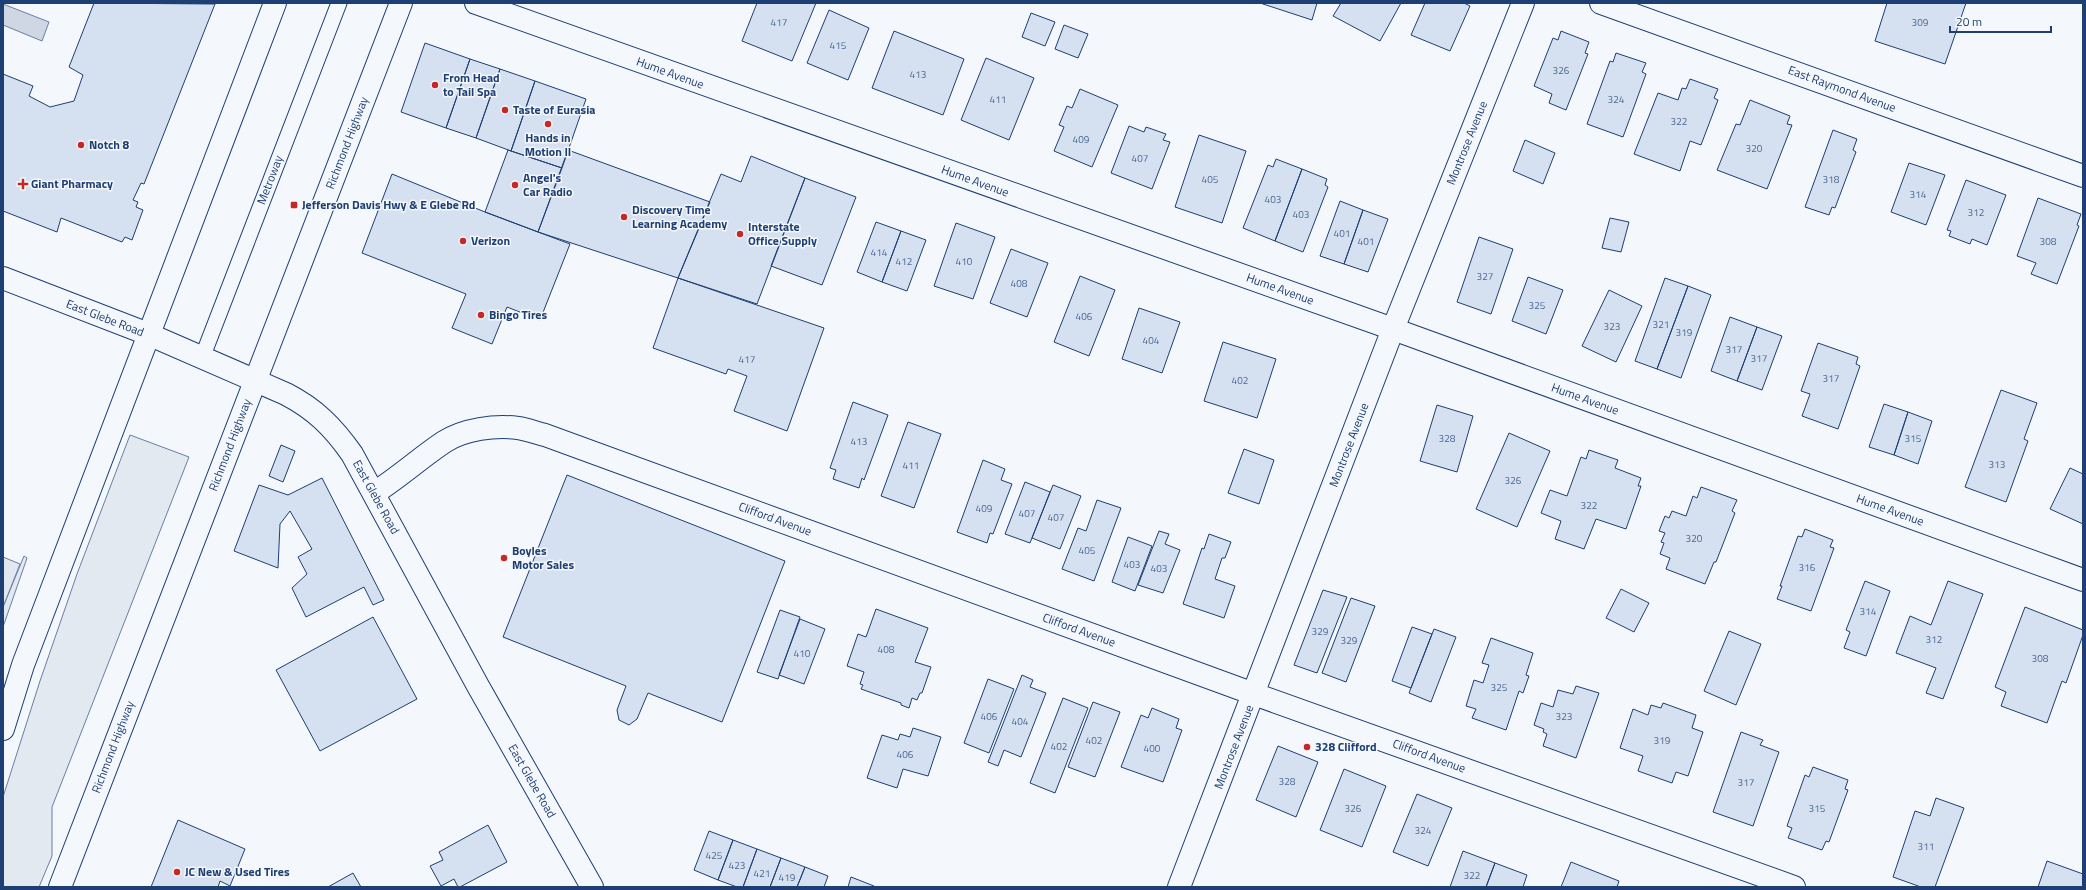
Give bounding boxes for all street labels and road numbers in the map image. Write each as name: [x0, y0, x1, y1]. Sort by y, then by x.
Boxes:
street label: Hume Avenue: [634, 52, 707, 94]
street label: East Raymond Avenue: [1786, 60, 1899, 117]
street label: Richmond Highway: [320, 94, 373, 192]
street label: Montrose Avenue: [1441, 98, 1492, 188]
street label: Metroway: [251, 152, 288, 207]
street label: Hume Avenue: [939, 160, 1012, 202]
street label: Hume Avenue: [1244, 268, 1317, 310]
street label: East Glebe Road: [63, 294, 147, 341]
street label: Hume Avenue: [1549, 378, 1622, 420]
street label: Richmond Highway: [203, 396, 256, 494]
street label: Montrose Avenue: [1324, 400, 1373, 490]
street label: East Glebe Road: [348, 456, 405, 537]
street label: Hume Avenue: [1854, 489, 1927, 531]
street label: Clifford Avenue: [736, 496, 814, 541]
street label: Clifford Avenue: [1040, 607, 1118, 652]
street label: Richmond Highway: [86, 698, 139, 796]
street label: Montrose Avenue: [1209, 702, 1258, 792]
street label: Clifford Avenue: [1390, 733, 1468, 778]
street label: East Glebe Road: [504, 740, 561, 821]

